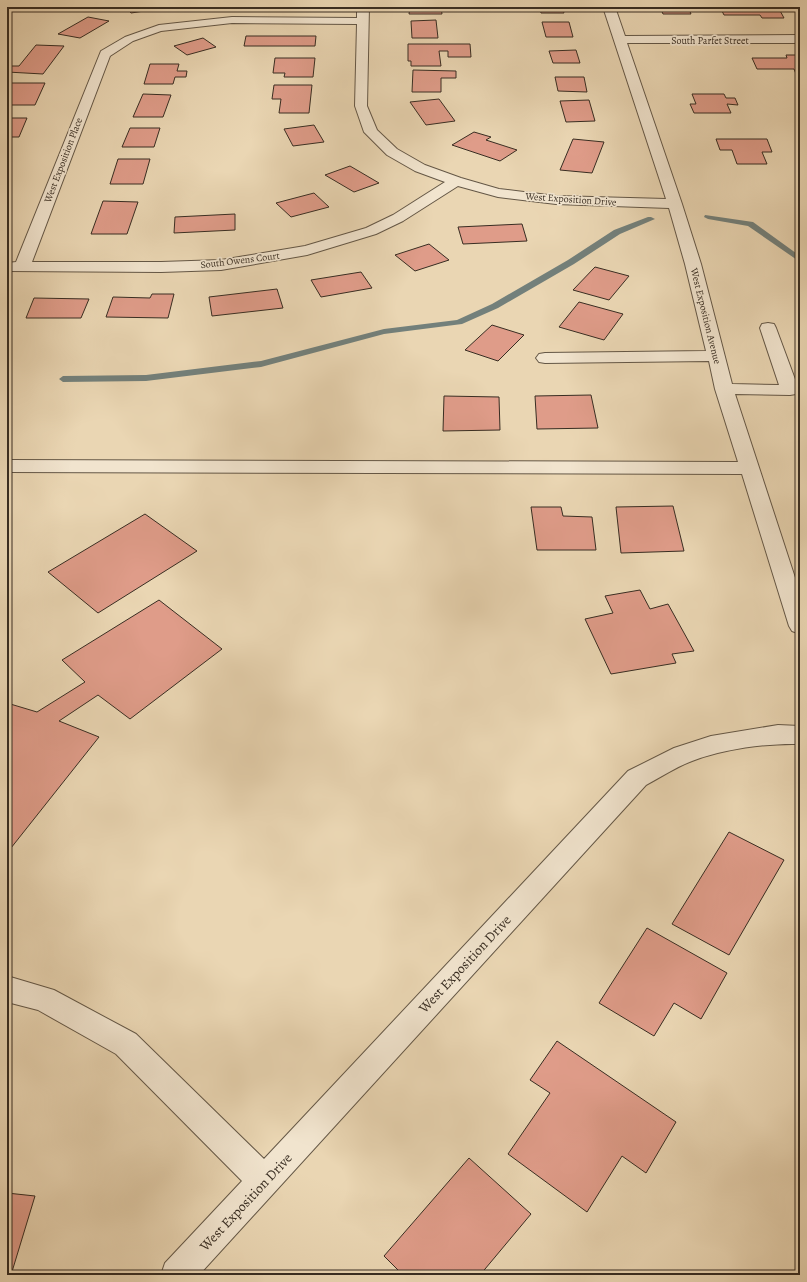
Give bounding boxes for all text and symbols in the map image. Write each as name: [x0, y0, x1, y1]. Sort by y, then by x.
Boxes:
street label: South Parfet Street: [671, 34, 749, 47]
street label: West Exposition Place: [40, 115, 86, 206]
street label: West Exposition Drive: [524, 189, 617, 210]
street label: South Owens Court: [200, 249, 281, 271]
street label: West Exposition Avenue: [687, 266, 724, 366]
street label: West Exposition Drive: [414, 911, 515, 1018]
street label: West Exposition Drive: [195, 1149, 296, 1256]

